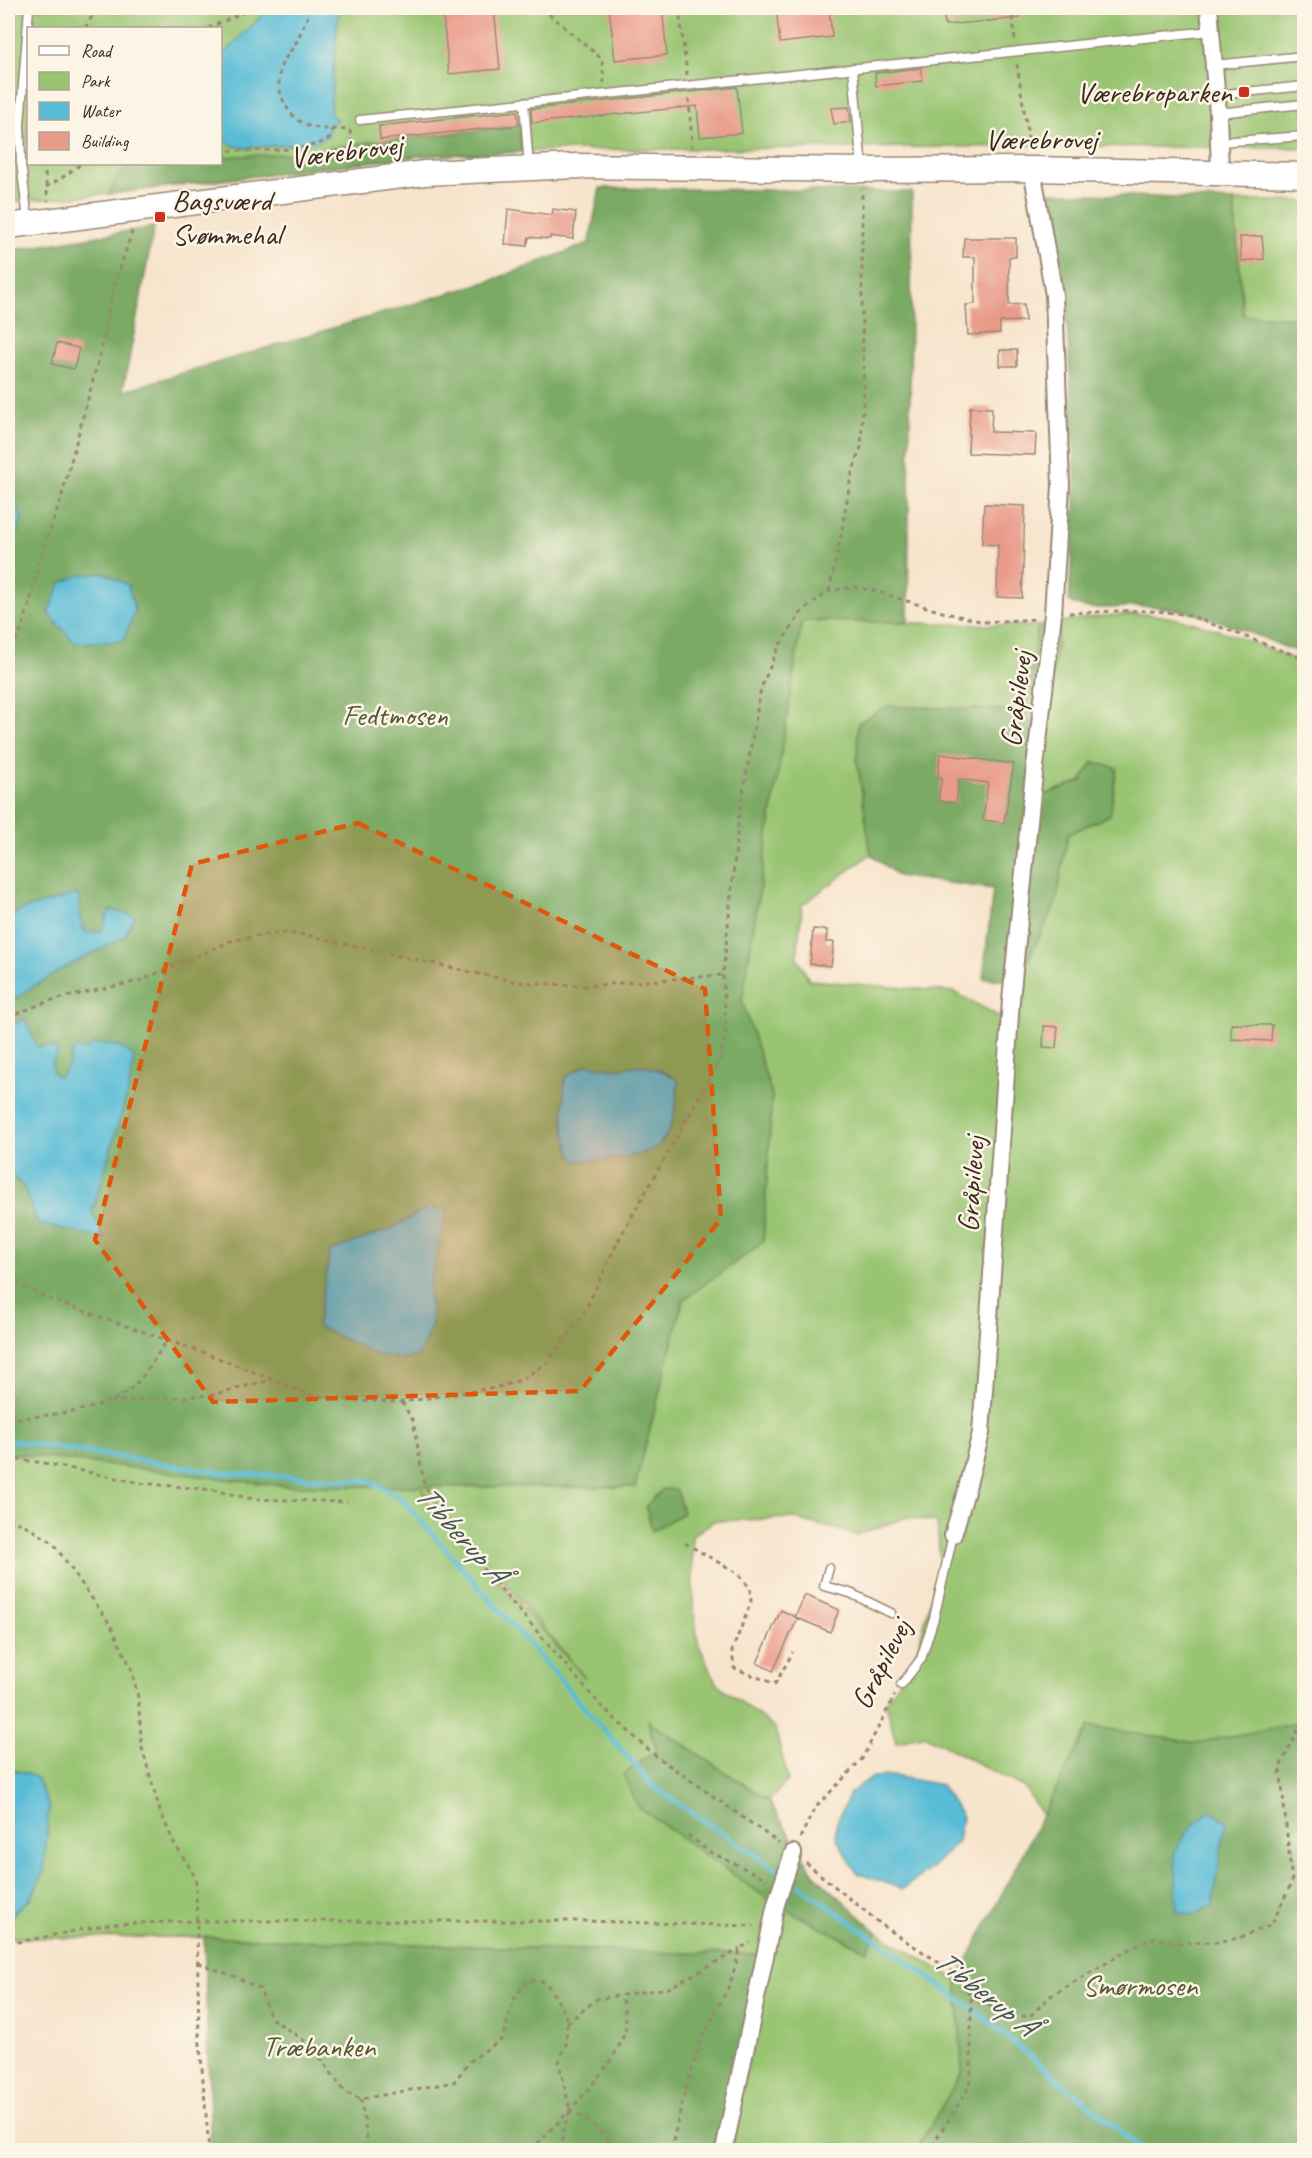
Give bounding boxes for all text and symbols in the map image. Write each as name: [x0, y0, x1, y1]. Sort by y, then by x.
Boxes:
legend: [27, 27, 222, 165]
text: Road: [81, 40, 114, 62]
text: Park: [81, 70, 111, 92]
place label: Værebroparken: [1076, 73, 1233, 111]
marker: Værebroparken: [1237, 85, 1251, 99]
text: Water: [81, 100, 122, 122]
street label: Værebrovej: [985, 120, 1101, 158]
street label: Værebrovej: [288, 125, 408, 177]
text: Building: [81, 130, 130, 152]
place label: Bagsværd Svømmehal: [172, 181, 286, 253]
marker: Bagsværd Svømmehal: [153, 210, 167, 224]
street label: Gråpilevej: [991, 646, 1041, 749]
park label: Fedtmosen: [342, 696, 448, 734]
street label: Gråpilevej: [949, 1132, 994, 1233]
water label: Tibberup Å: [406, 1475, 522, 1598]
street label: Gråpilevej: [842, 1610, 921, 1715]
water label: Tibberup Å: [926, 1939, 1052, 2051]
park label: Smørmosen: [1082, 1966, 1199, 2004]
park label: Træbanken: [263, 2027, 377, 2065]

